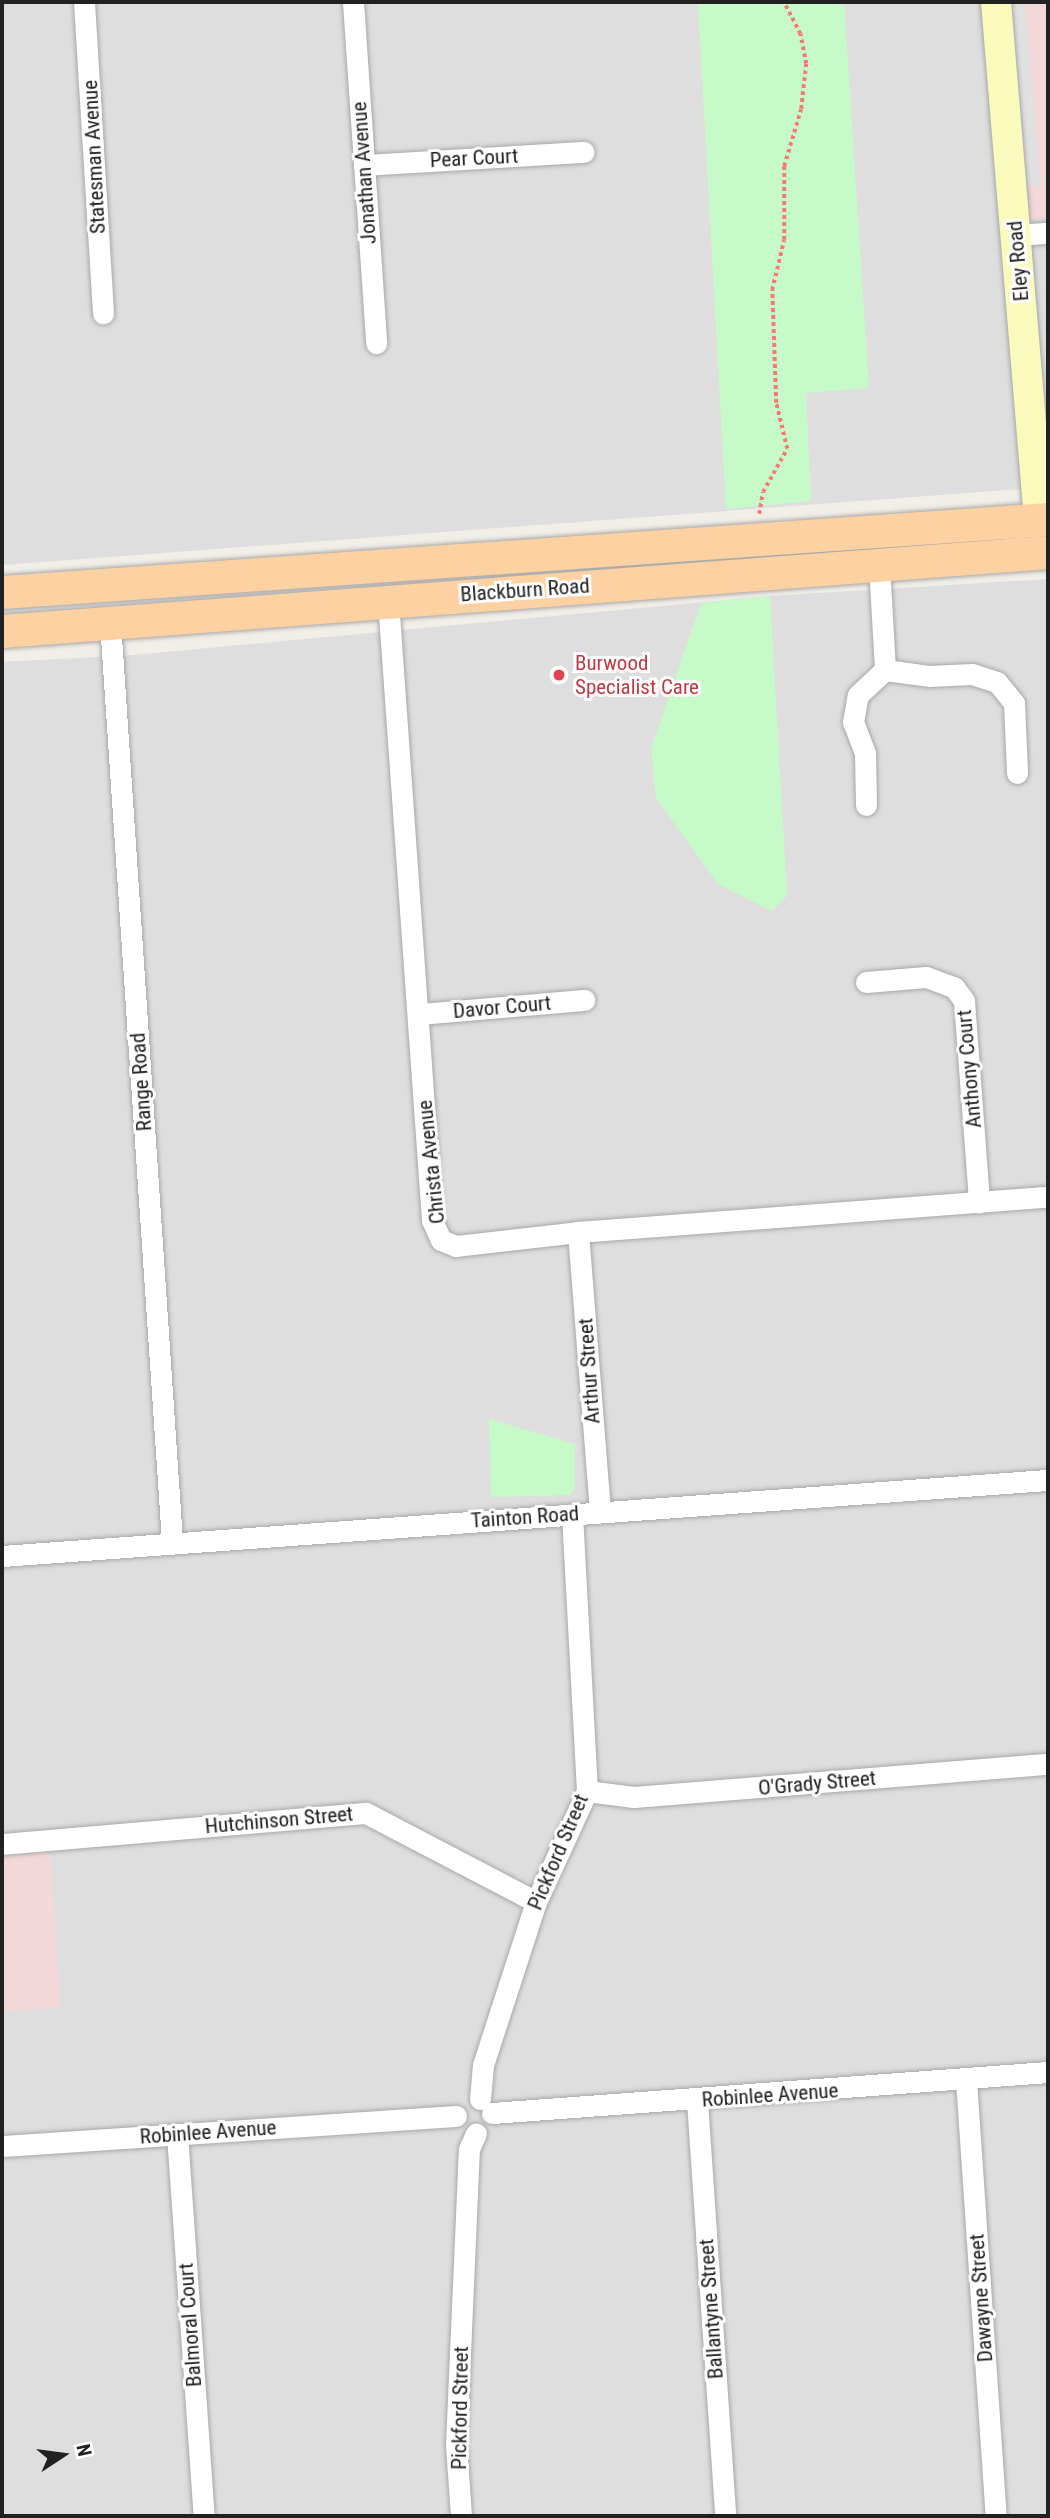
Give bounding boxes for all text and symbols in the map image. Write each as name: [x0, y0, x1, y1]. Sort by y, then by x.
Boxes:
street label: Statesman Avenue: [77, 79, 111, 235]
street label: Jonathan Avenue: [346, 101, 382, 245]
street label: Pear Court: [429, 143, 519, 173]
street label: Eley Road: [1002, 220, 1034, 302]
street label: Blackburn Road: [459, 573, 591, 607]
place label: Burwood Specialist Care: [575, 650, 699, 700]
marker: Burwood Specialist Care: [549, 665, 569, 685]
street label: Davor Court: [452, 990, 552, 1024]
street label: Anthony Court: [951, 1009, 987, 1129]
street label: Range Road: [125, 1032, 157, 1132]
street label: Christa Avenue: [412, 1099, 450, 1225]
street label: Arthur Street: [573, 1317, 605, 1425]
street label: Tainton Road: [470, 1501, 580, 1533]
street label: O'Grady Street: [757, 1765, 877, 1801]
street label: Pickford Street: [522, 1790, 594, 1914]
street label: Hutchinson Street: [204, 1801, 354, 1839]
street label: Robinlee Avenue: [701, 2078, 839, 2112]
street label: Robinlee Avenue: [139, 2115, 277, 2149]
street label: Dawayne Street: [964, 2233, 998, 2363]
street label: Ballantyne Street: [694, 2238, 728, 2380]
street label: Balmoral Court: [173, 2262, 207, 2388]
street label: Pickford Street: [446, 2346, 474, 2470]
north arrow: [28, 2420, 98, 2490]
text: N: [71, 2442, 96, 2458]

